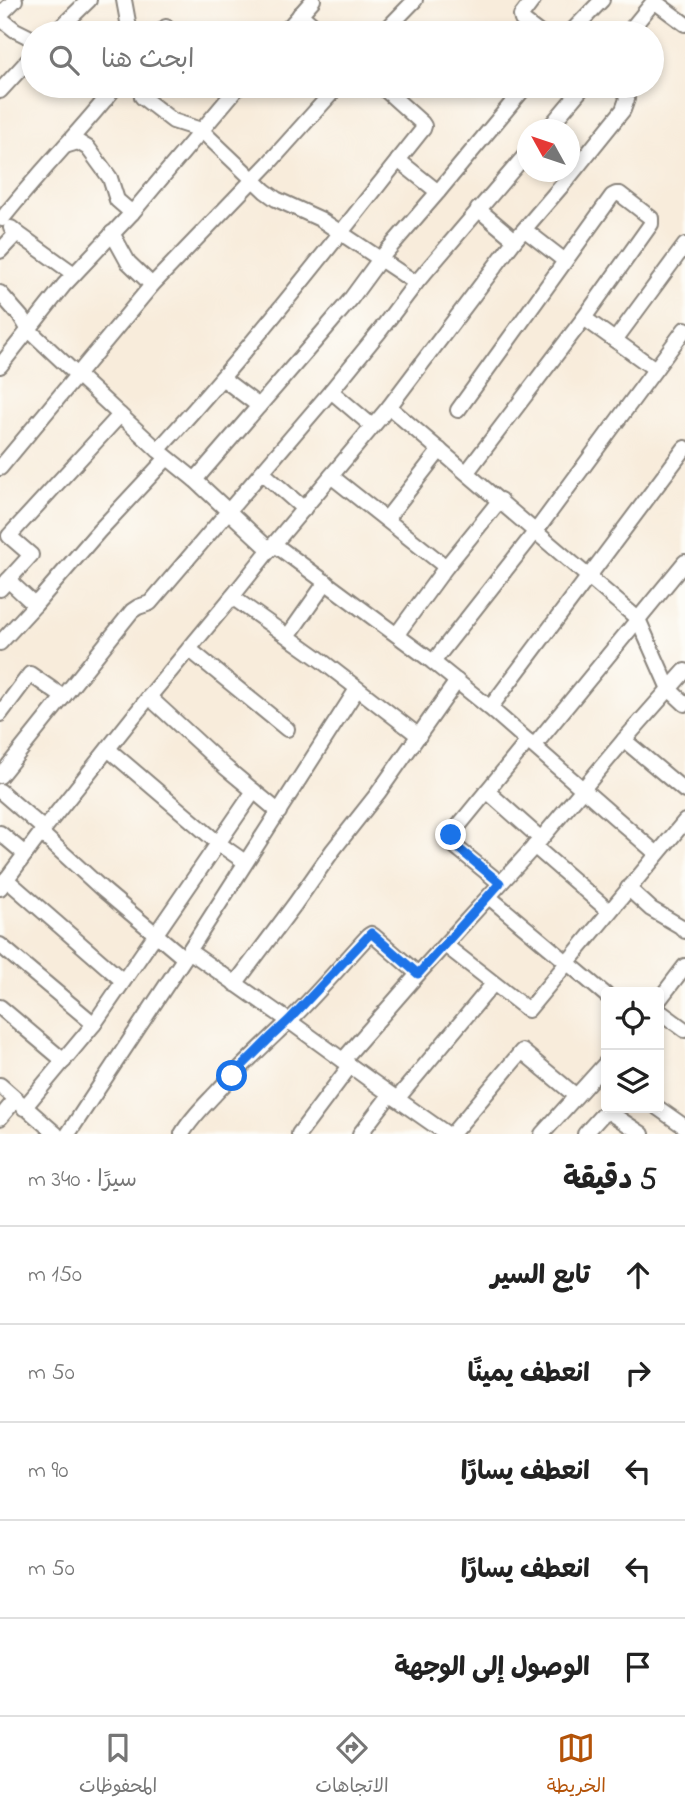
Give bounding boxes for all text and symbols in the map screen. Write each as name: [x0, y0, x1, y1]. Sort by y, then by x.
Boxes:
search box: [21, 21, 664, 98]
icon: search: [45, 41, 83, 79]
text: ابحث هنا: [101, 42, 194, 80]
north arrow: [517, 119, 580, 182]
route end: [435, 819, 466, 850]
map controls: [601, 987, 664, 1113]
button: locate: [601, 987, 664, 1050]
button: layers: [601, 1050, 664, 1113]
route start: [216, 1060, 247, 1091]
text: 5 دقيقة: [563, 1159, 657, 1203]
text: سيرًا · 340 m: [28, 1164, 137, 1197]
icon: ahead: [619, 1256, 657, 1294]
text: تابع السير: [491, 1258, 590, 1296]
text: 150 m: [28, 1259, 82, 1292]
icon: right: [619, 1354, 657, 1392]
text: انعطف يمينًا: [467, 1356, 590, 1394]
text: 50 m: [28, 1357, 75, 1390]
icon: left: [619, 1452, 657, 1490]
text: انعطف يسارًا: [461, 1454, 590, 1492]
text: 90 m: [28, 1455, 68, 1488]
icon: left: [619, 1550, 657, 1588]
text: انعطف يسارًا: [461, 1552, 590, 1590]
text: 50 m: [28, 1553, 75, 1586]
icon: arrive: [619, 1648, 657, 1686]
text: الوصول إلى الوجهة: [394, 1650, 590, 1688]
tab: المحفوظات: [79, 1729, 157, 1802]
tab: الاتجاهات: [315, 1729, 389, 1802]
tab: الخريطة: [547, 1729, 606, 1802]

